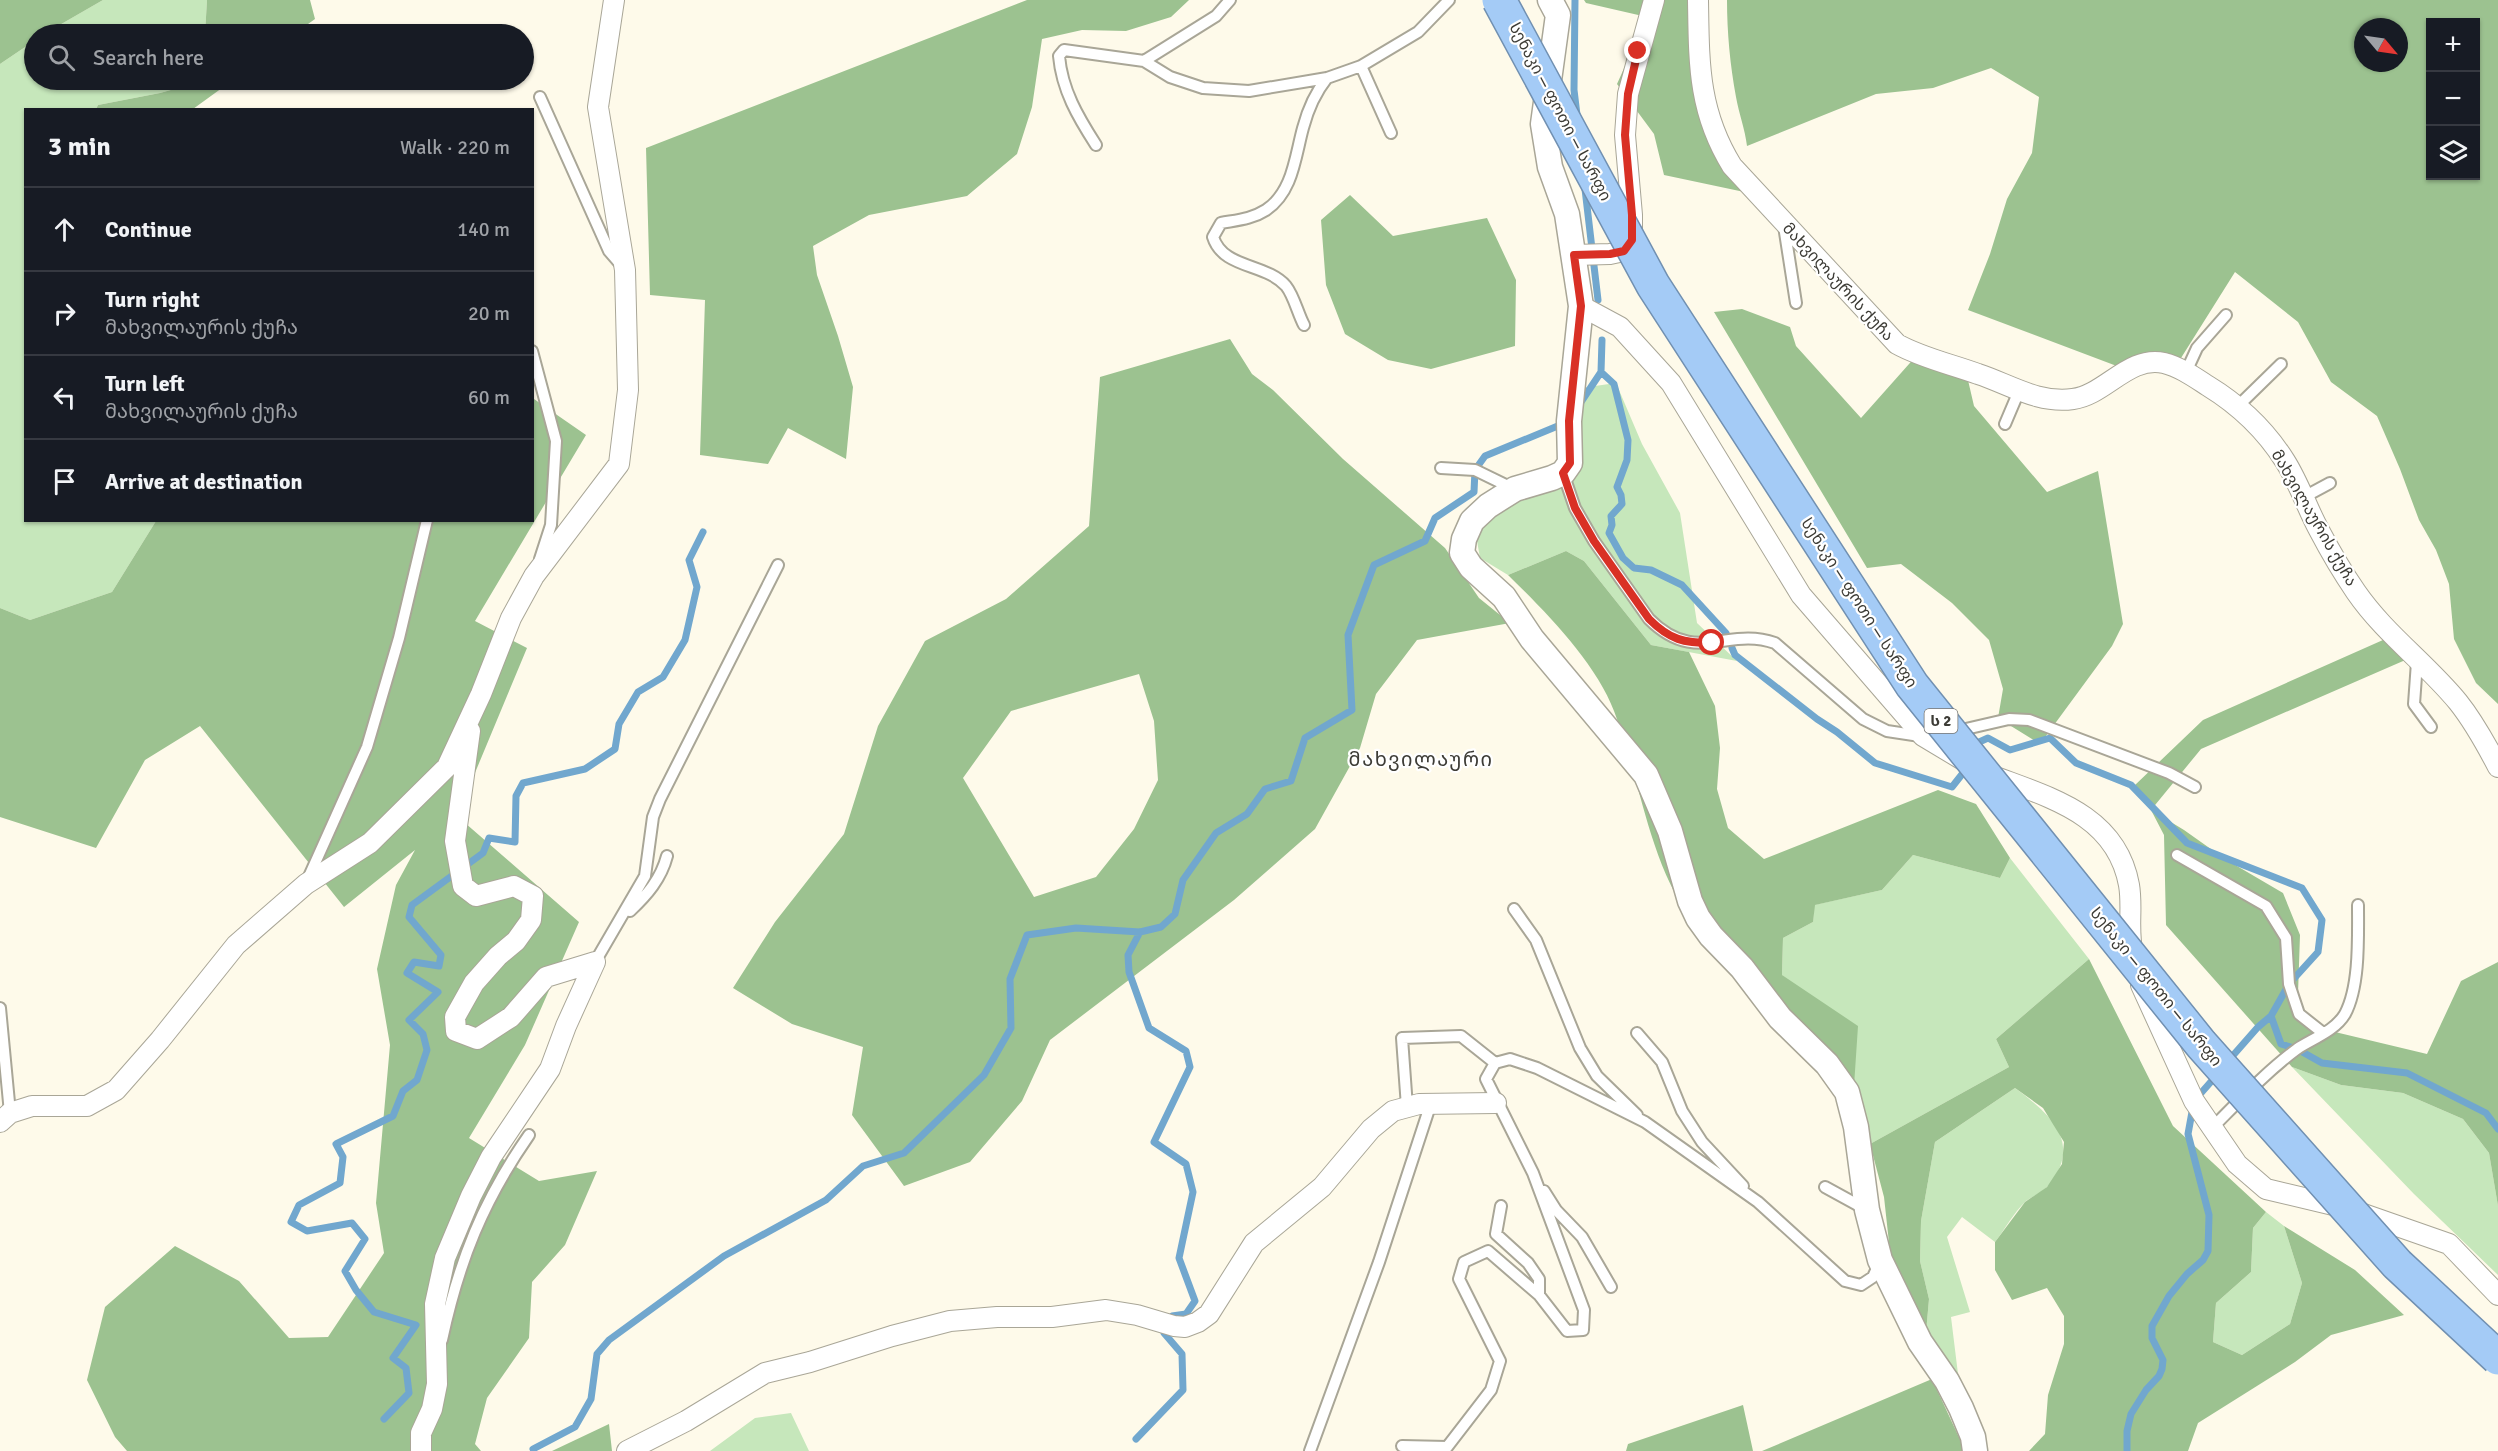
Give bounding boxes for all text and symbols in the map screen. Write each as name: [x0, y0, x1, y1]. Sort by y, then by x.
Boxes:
north arrow: [2354, 18, 2408, 72]
map controls: [2426, 18, 2480, 180]
button: +: [2426, 18, 2480, 72]
street label: სენაკი — ფოთი — სარფი: [1505, 20, 1615, 204]
search box: [24, 24, 534, 90]
route end: [1624, 37, 1650, 63]
icon: search: [45, 41, 78, 74]
text: Search here: [93, 44, 204, 71]
button: −: [2426, 72, 2480, 126]
button: layers: [2426, 126, 2480, 180]
text: 3 min: [48, 131, 111, 163]
text: Walk · 220 m: [400, 135, 510, 160]
icon: ahead: [48, 213, 81, 246]
text: Continue: [105, 216, 192, 243]
text: 140 m: [457, 217, 510, 242]
street label: მახვილაურის ქუჩა: [1778, 219, 1898, 345]
text: Turn right: [105, 286, 200, 313]
icon: right: [48, 297, 81, 330]
text: 20 m: [468, 301, 510, 326]
text: მახვილაურის ქუჩა: [105, 315, 298, 340]
text: Turn left: [105, 370, 185, 397]
icon: left: [48, 381, 81, 414]
text: 60 m: [468, 385, 510, 410]
text: მახვილაურის ქუჩა: [105, 399, 298, 424]
street label: მახვილაურის ქუჩა: [2267, 446, 2361, 590]
icon: arrive: [48, 465, 81, 498]
text: Arrive at destination: [105, 468, 302, 495]
street label: სენაკი — ფოთი — სარფი: [1796, 514, 1922, 692]
route start: [1698, 629, 1724, 655]
road number: ს 2: [1924, 709, 1958, 733]
district label: მახვილაური: [1349, 747, 1493, 772]
street label: სენაკი — ფოთი — სარფი: [2086, 903, 2226, 1071]

